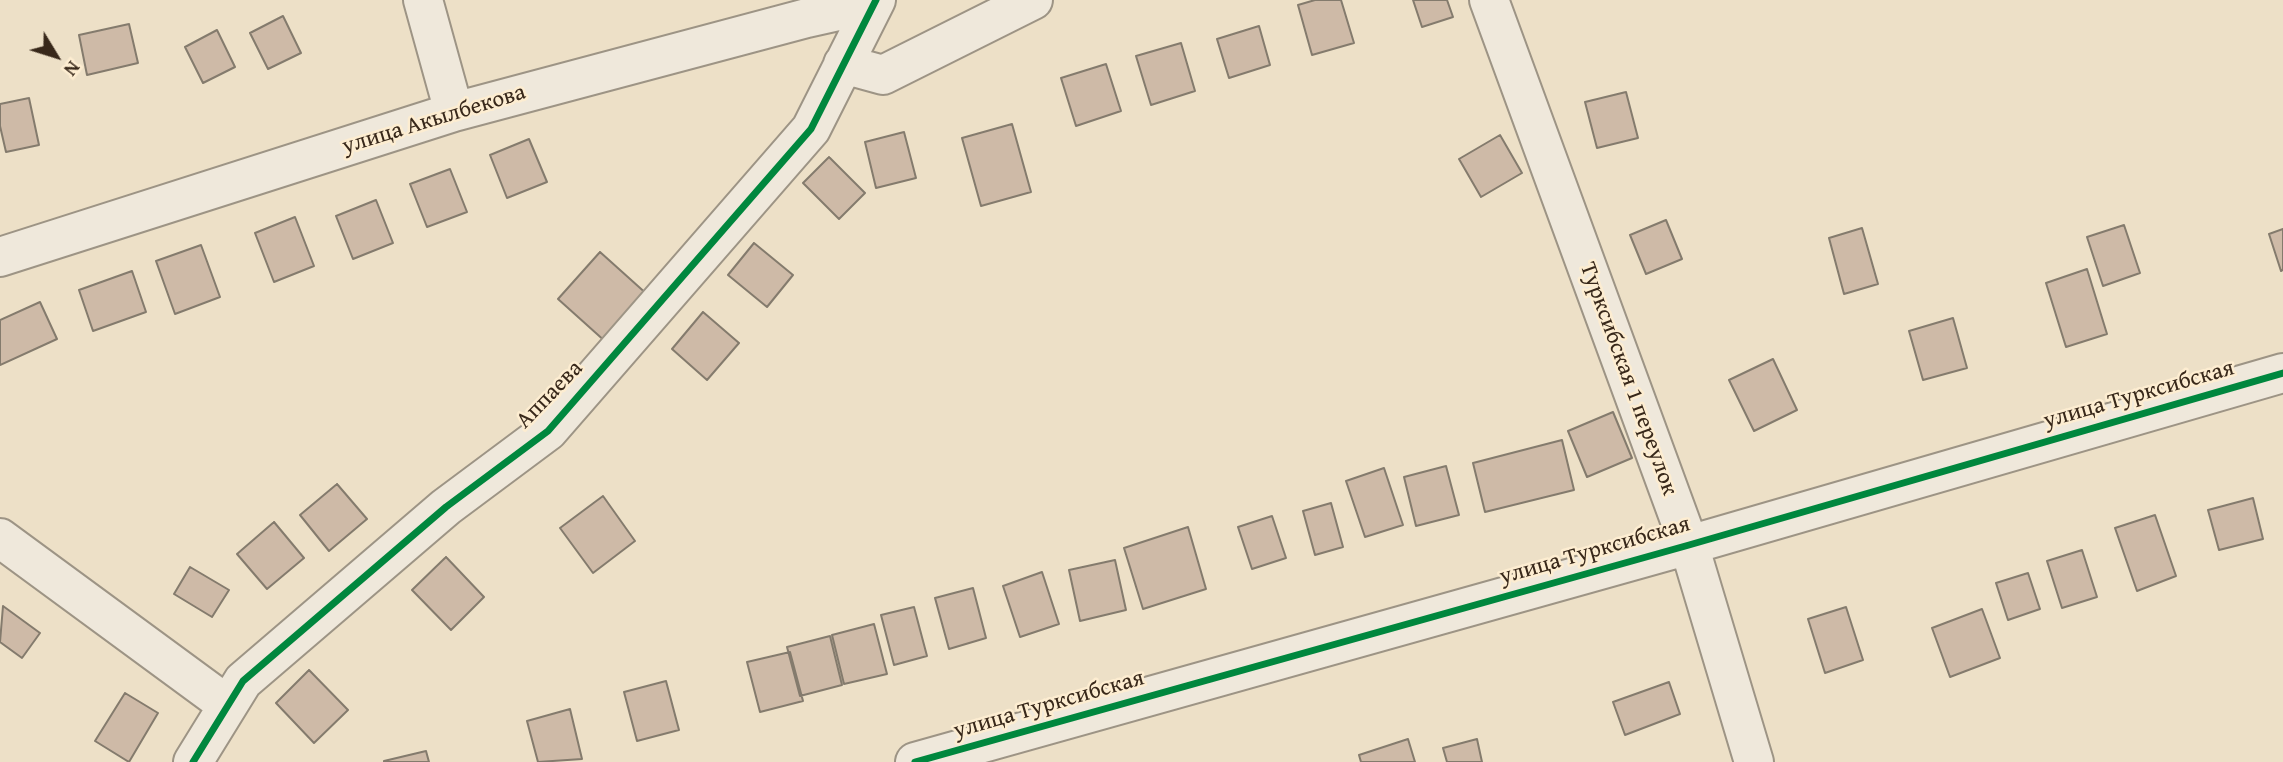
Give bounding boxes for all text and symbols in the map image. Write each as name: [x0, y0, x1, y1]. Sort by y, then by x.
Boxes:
north arrow: [21, 21, 91, 91]
text: N: [58, 55, 87, 83]
street label: улица Акылбекова: [339, 79, 529, 161]
street label: Турксибская 1 переулок: [1573, 259, 1683, 499]
street label: Аппаева: [511, 355, 589, 435]
street label: улица Турксибская: [2041, 355, 2237, 435]
street label: улица Турксибская: [1497, 511, 1693, 591]
street label: улица Турксибская: [951, 665, 1147, 745]

